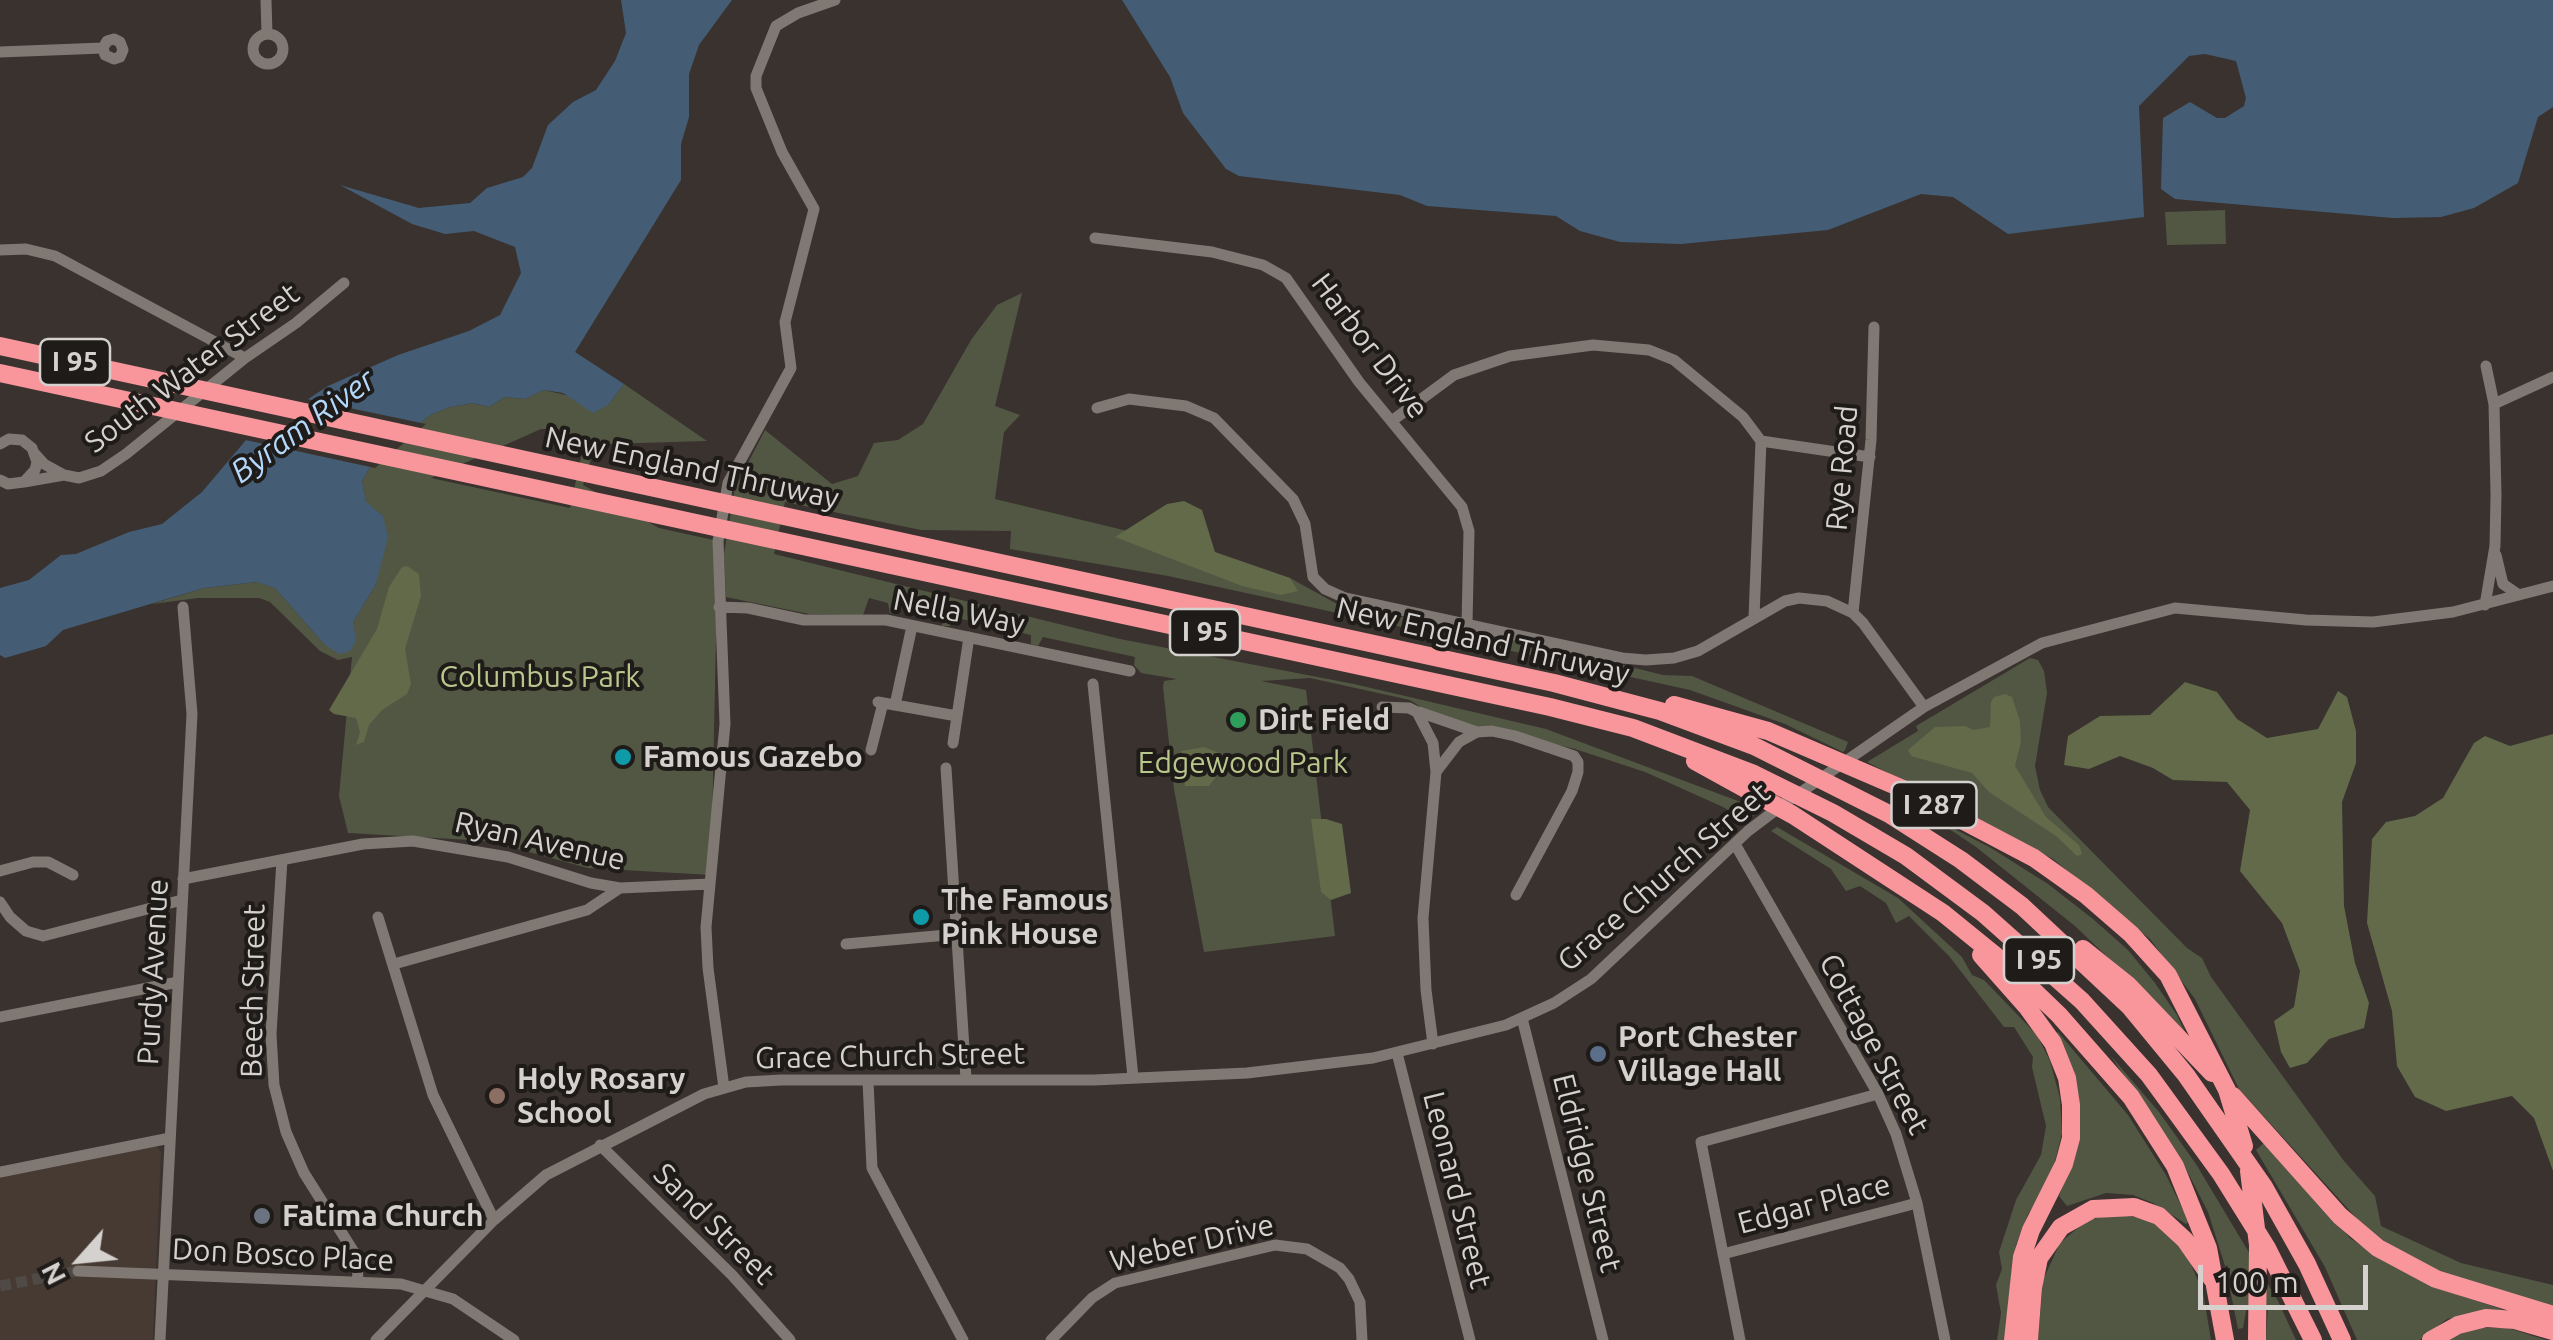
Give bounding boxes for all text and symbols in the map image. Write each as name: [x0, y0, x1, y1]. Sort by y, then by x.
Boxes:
street label: Harbor Drive: [1304, 267, 1436, 425]
street label: South Water Street: [78, 276, 306, 460]
road number: I 95: [40, 339, 110, 385]
water label: Byram River: [223, 361, 383, 491]
street label: Rye Road: [1819, 404, 1865, 532]
street label: New England Thruway: [542, 419, 842, 517]
street label: Nella Way: [890, 582, 1028, 642]
street label: New England Thruway: [1333, 590, 1633, 692]
road number: I 95: [1170, 609, 1240, 655]
park label: Columbus Park: [440, 659, 640, 695]
place label: Dirt Field: [1258, 702, 1390, 738]
marker: Dirt Field: [1227, 709, 1249, 731]
place label: Famous Gazebo: [643, 739, 863, 775]
park label: Edgewood Park: [1138, 745, 1348, 781]
marker: Famous Gazebo: [612, 746, 634, 768]
street label: Grace Church Street: [1550, 775, 1778, 979]
road number: I 287: [1892, 782, 1976, 828]
street label: Ryan Avenue: [451, 804, 629, 878]
street label: Purdy Avenue: [130, 878, 176, 1066]
place label: The Famous Pink House: [941, 882, 1109, 952]
street label: Beech Street: [233, 904, 273, 1078]
marker: The Famous Pink House: [910, 906, 932, 928]
road number: I 95: [2004, 937, 2074, 983]
street label: Cottage Street: [1811, 948, 1937, 1140]
place label: Port Chester Village Hall: [1618, 1019, 1797, 1090]
street label: Grace Church Street: [755, 1036, 1025, 1076]
marker: Port Chester Village Hall: [1587, 1043, 1609, 1065]
place label: Holy Rosary School: [517, 1061, 685, 1132]
street label: Eldridge Street: [1545, 1070, 1629, 1276]
marker: Holy Rosary School: [486, 1085, 508, 1107]
street label: Leonard Street: [1415, 1088, 1499, 1292]
street label: Sand Street: [646, 1156, 782, 1292]
street label: Edgar Place: [1734, 1166, 1894, 1242]
place label: Fatima Church: [282, 1198, 484, 1234]
marker: Fatima Church: [251, 1205, 273, 1227]
street label: Weber Drive: [1107, 1207, 1277, 1279]
north arrow: [30, 1210, 130, 1310]
street label: Don Bosco Place: [171, 1231, 395, 1279]
scale bar: [2203, 1245, 2373, 1307]
text: N: [34, 1258, 71, 1290]
text: 100 m: [2215, 1265, 2299, 1299]

